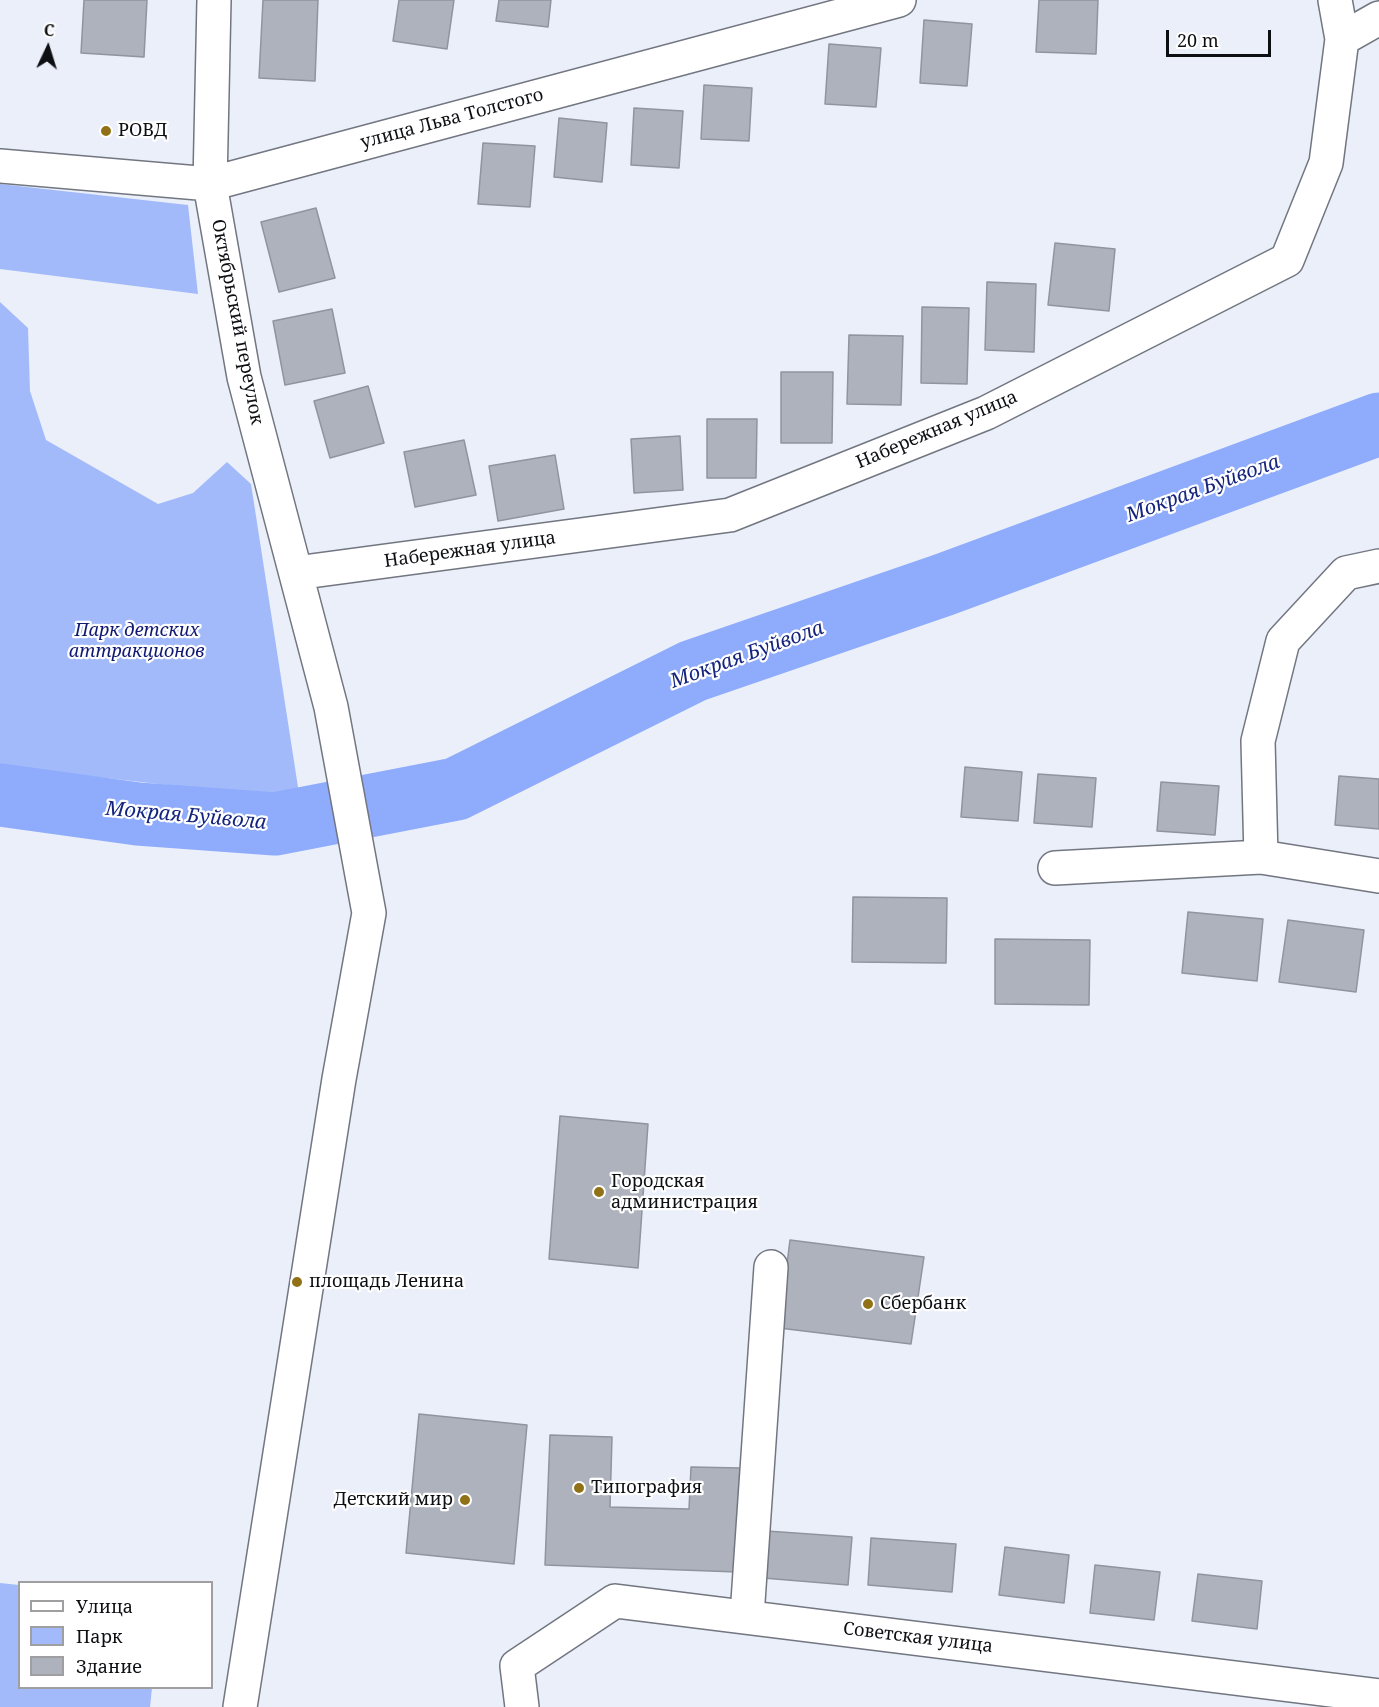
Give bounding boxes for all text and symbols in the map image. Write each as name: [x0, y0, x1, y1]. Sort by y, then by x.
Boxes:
north arrow: [18, 18, 78, 78]
scale bar: [1169, 18, 1274, 56]
text: С: [43, 19, 55, 41]
text: 20 m: [1177, 28, 1219, 52]
street label: улица Льва Толстого: [358, 84, 546, 154]
place label: РОВД: [118, 120, 167, 142]
marker: РОВД: [99, 124, 113, 138]
street label: Октябрьский переулок: [206, 217, 268, 427]
street label: Набережная улица: [853, 386, 1021, 474]
water label: Мокрая Буйвола: [1123, 450, 1283, 528]
street label: Набережная улица: [383, 527, 557, 573]
water label: Мокрая Буйвола: [667, 616, 827, 694]
park label: Парк детских аттракционов: [69, 620, 205, 662]
water label: Мокрая Буйвола: [105, 797, 267, 835]
place label: Городская администрация: [611, 1171, 758, 1214]
marker: Городская администрация: [592, 1185, 606, 1199]
place label: площадь Ленина: [309, 1271, 464, 1293]
marker: площадь Ленина: [290, 1275, 304, 1289]
place label: Сбербанк: [880, 1293, 966, 1315]
marker: Сбербанк: [861, 1297, 875, 1311]
place label: Типография: [591, 1477, 702, 1499]
marker: Типография: [572, 1481, 586, 1495]
place label: Детский мир: [334, 1489, 453, 1511]
marker: Детский мир: [458, 1493, 472, 1507]
legend: [18, 1581, 213, 1689]
text: Улица: [76, 1594, 133, 1618]
street label: Советская улица: [842, 1618, 994, 1658]
text: Парк: [76, 1624, 123, 1648]
text: Здание: [76, 1654, 142, 1678]

